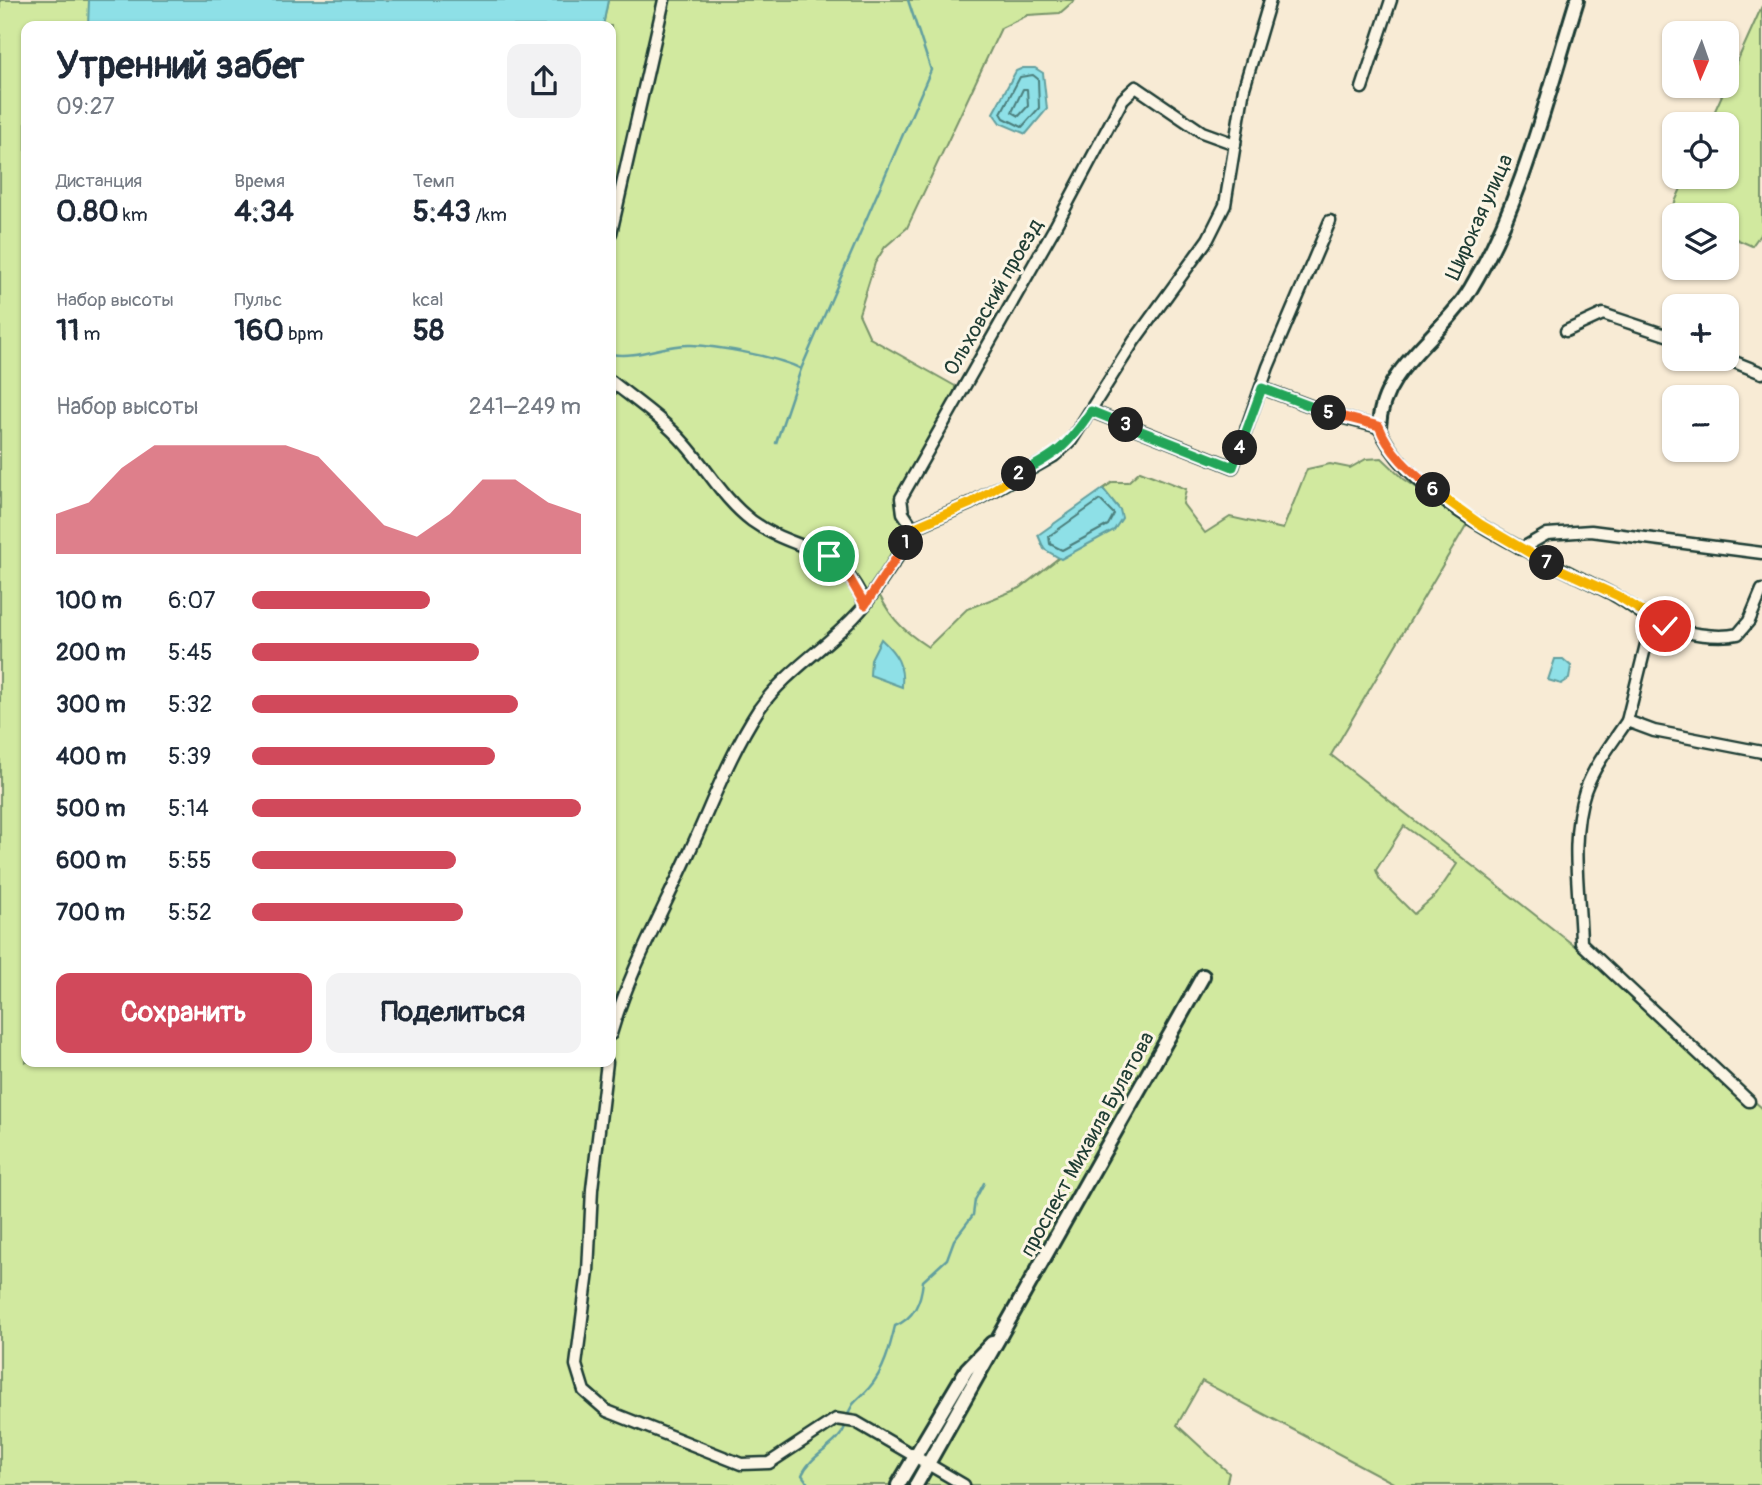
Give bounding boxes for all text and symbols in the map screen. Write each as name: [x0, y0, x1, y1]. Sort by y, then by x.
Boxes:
north arrow: [1662, 21, 1740, 98]
map controls: [1662, 21, 1739, 462]
text: Утренний забег: [56, 42, 304, 90]
button: share: [507, 44, 581, 118]
text: 09:27: [56, 92, 115, 121]
button: locate: [1662, 112, 1739, 189]
street label: Широкая улица: [1440, 150, 1519, 284]
text: Дистанция: [56, 169, 142, 193]
text: Время: [234, 169, 285, 193]
text: Темп: [413, 169, 455, 193]
text: 0.80: [56, 193, 119, 230]
text: 4:34: [234, 193, 294, 230]
text: 5:43: [413, 193, 471, 230]
text: km: [119, 203, 148, 227]
text: /km: [471, 203, 507, 227]
button: layers: [1662, 203, 1739, 280]
street label: Ольховский проезд: [938, 214, 1049, 380]
text: Набор высоты: [56, 288, 174, 312]
text: Пульс: [234, 288, 282, 312]
text: kcal: [413, 288, 444, 312]
button: +: [1662, 294, 1739, 371]
text: 11: [56, 312, 79, 349]
text: 160: [234, 312, 284, 349]
text: 58: [413, 312, 444, 349]
text: m: [79, 322, 100, 346]
text: bpm: [284, 322, 323, 346]
button: −: [1662, 385, 1739, 462]
text: Набор высоты: [56, 392, 198, 421]
text: 241–249 m: [469, 392, 581, 421]
pin: 5: [1312, 396, 1346, 430]
text: 5: [1323, 400, 1334, 424]
pin: 3: [1108, 408, 1144, 442]
text: 3: [1120, 412, 1131, 436]
pin: 4: [1222, 430, 1258, 466]
text: 4: [1234, 435, 1245, 459]
pin: 2: [1002, 456, 1036, 491]
text: 2: [1013, 461, 1024, 485]
pin: 6: [1416, 472, 1450, 508]
text: 6: [1427, 477, 1438, 501]
pin: [799, 526, 859, 586]
pin: 1: [888, 526, 923, 560]
text: 1: [902, 530, 909, 554]
icon: arrive: [810, 537, 848, 575]
pin: 7: [1530, 546, 1564, 580]
text: 7: [1541, 550, 1552, 574]
text: 100 m: [56, 586, 122, 615]
text: 6:07: [168, 586, 215, 615]
pin: [1635, 596, 1695, 656]
icon: check: [1646, 607, 1684, 645]
text: 200 m: [56, 638, 126, 667]
text: 5:45: [168, 638, 212, 667]
text: 300 m: [56, 690, 126, 719]
text: 5:32: [168, 690, 212, 719]
text: 400 m: [56, 742, 126, 771]
text: 5:39: [168, 742, 211, 771]
text: 500 m: [56, 794, 125, 823]
text: 5:14: [168, 794, 209, 823]
text: 600 m: [56, 846, 126, 875]
text: 5:55: [168, 846, 212, 875]
text: 700 m: [56, 898, 125, 927]
text: 5:52: [168, 898, 212, 927]
button: Сохранить: [56, 973, 312, 1053]
button: Поделиться: [326, 973, 581, 1053]
street label: проспект Михаила Булатова: [1014, 1027, 1161, 1262]

